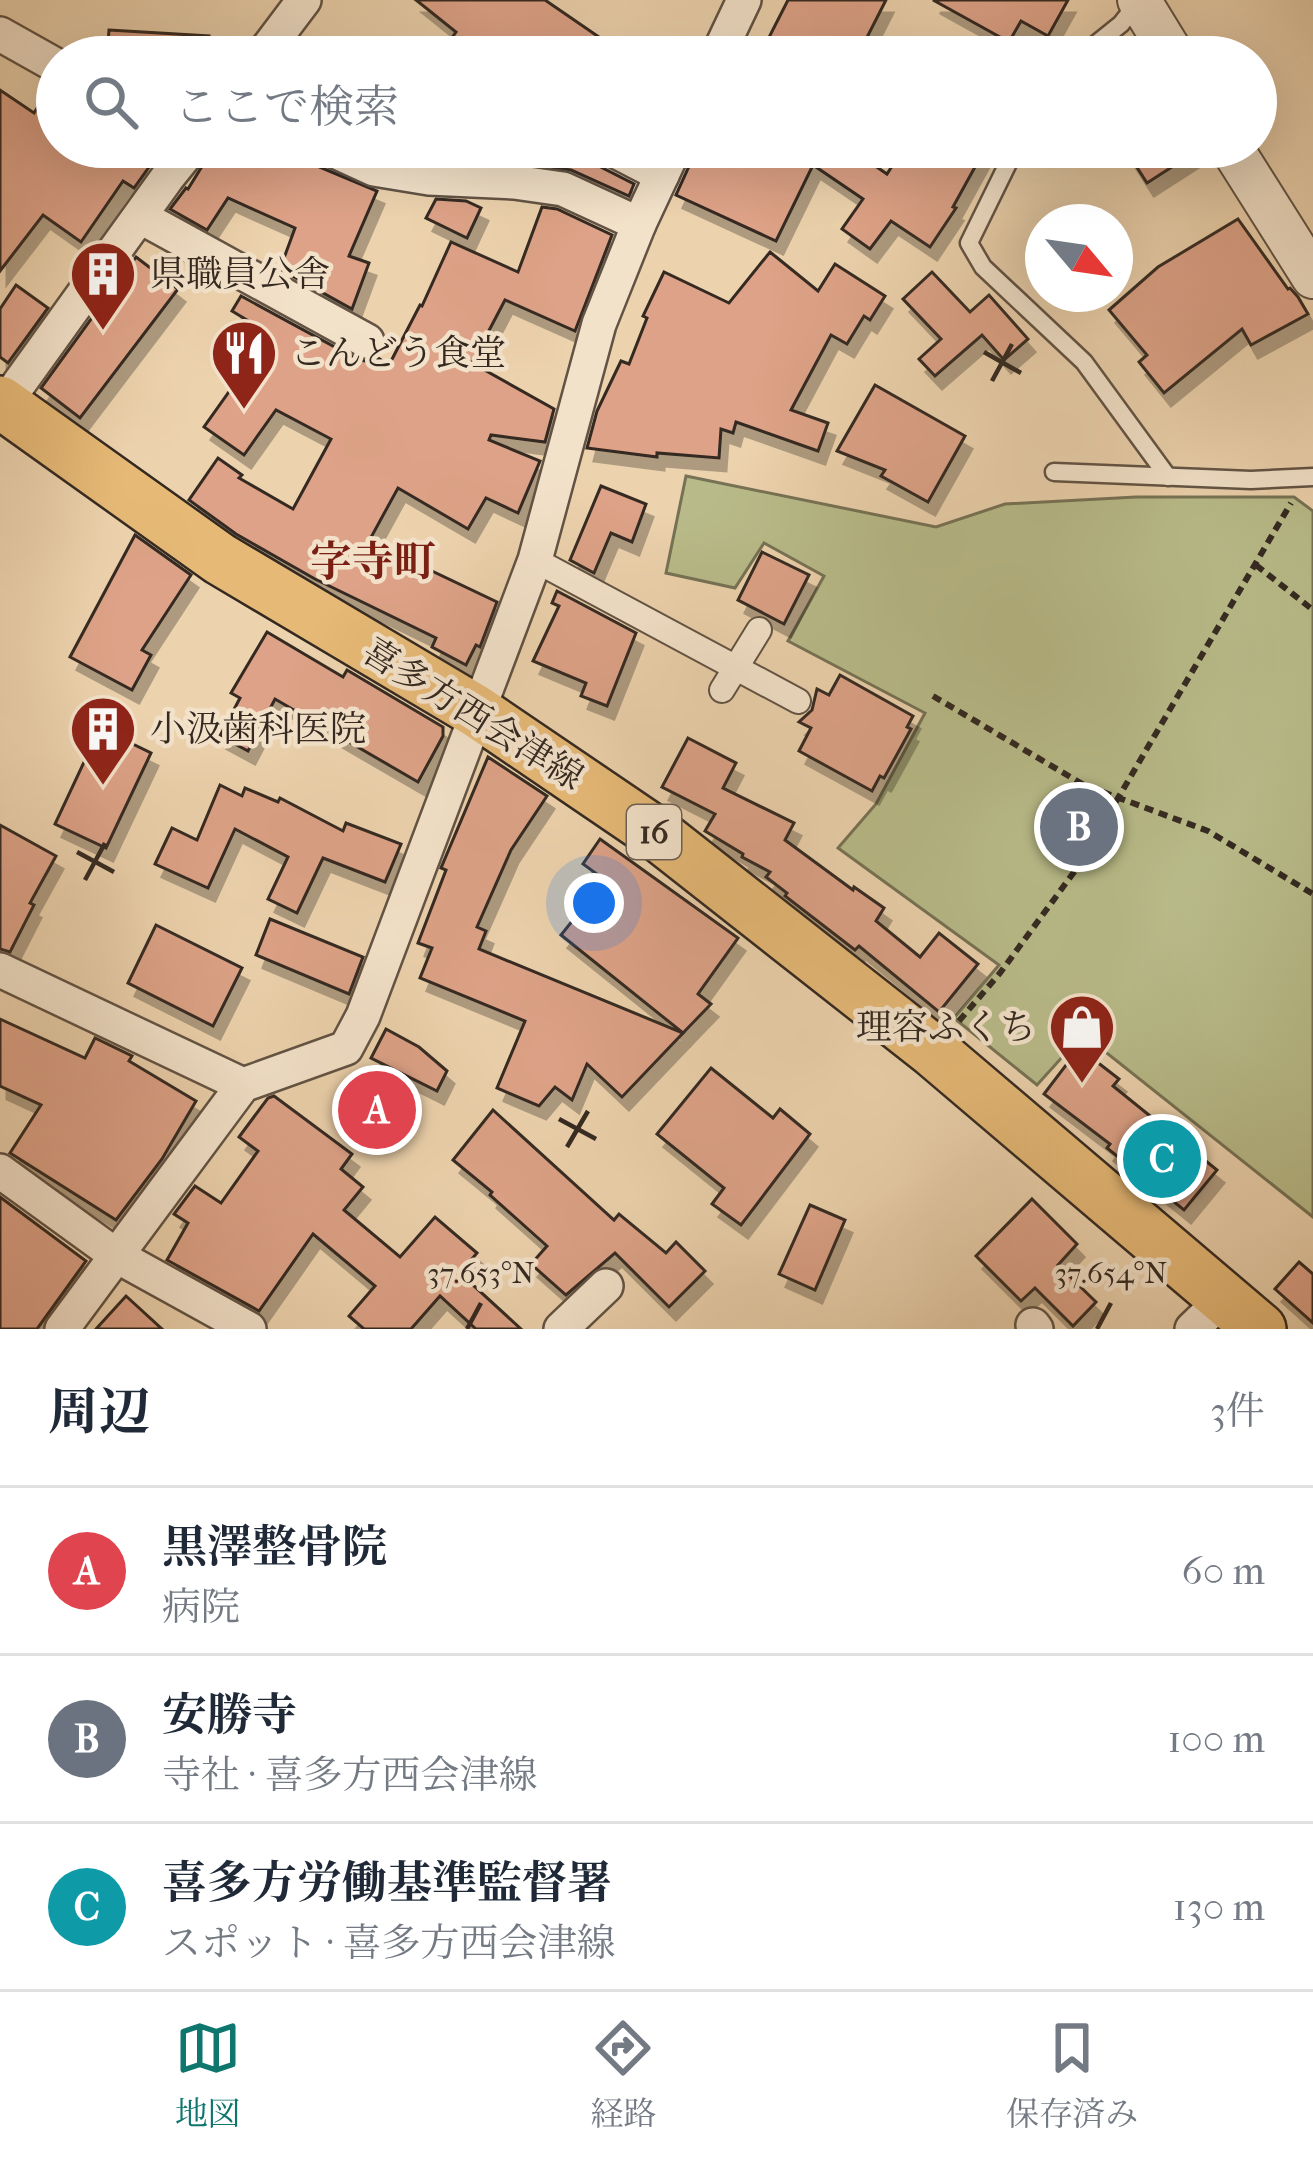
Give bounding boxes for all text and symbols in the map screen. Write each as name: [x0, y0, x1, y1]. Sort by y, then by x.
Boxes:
search box: [36, 36, 1277, 168]
icon: search: [78, 69, 144, 135]
text: ここで検索: [174, 81, 399, 134]
north arrow: [1025, 204, 1133, 312]
building icon: 県職員公舎: [68, 239, 138, 333]
place label: 県職員公舎: [150, 253, 330, 295]
restaurant icon: こんどう食堂: [209, 318, 279, 412]
place label: こんどう食堂: [290, 332, 506, 374]
district label: 字寺町: [310, 538, 436, 587]
street label: 喜多方西会津線: [355, 629, 591, 799]
building icon: 小汲歯科医院: [68, 694, 138, 788]
place label: 小汲歯科医院: [150, 708, 366, 750]
pin: B: [1040, 782, 1118, 872]
road number: 16: [627, 805, 681, 859]
your location: [564, 873, 624, 933]
shop icon: 理容ふくち: [1047, 992, 1117, 1086]
place label: 理容ふくち: [856, 1006, 1036, 1048]
pin: A: [338, 1065, 416, 1155]
pin: C: [1123, 1114, 1201, 1204]
text: 37.653°N: [427, 1256, 535, 1291]
text: 37.654°N: [1055, 1256, 1168, 1291]
text: 周辺: [48, 1382, 150, 1442]
text: 3件: [1210, 1388, 1265, 1434]
text: 黒澤整骨院: [162, 1521, 387, 1574]
text: A: [74, 1548, 100, 1594]
text: 60 m: [1182, 1548, 1265, 1594]
text: 病院: [162, 1584, 240, 1630]
text: 安勝寺: [162, 1689, 297, 1742]
text: B: [74, 1716, 100, 1762]
text: 100 m: [1167, 1716, 1265, 1762]
text: 寺社 · 喜多方西会津線: [162, 1752, 538, 1798]
text: 喜多方労働基準監督署: [162, 1857, 612, 1910]
text: C: [74, 1884, 100, 1930]
text: 130 m: [1173, 1884, 1265, 1930]
text: スポット · 喜多方西会津線: [162, 1920, 616, 1966]
tab: 地図: [175, 2015, 241, 2134]
tab: 経路: [590, 2015, 656, 2134]
tab: 保存済み: [1006, 2015, 1138, 2134]

